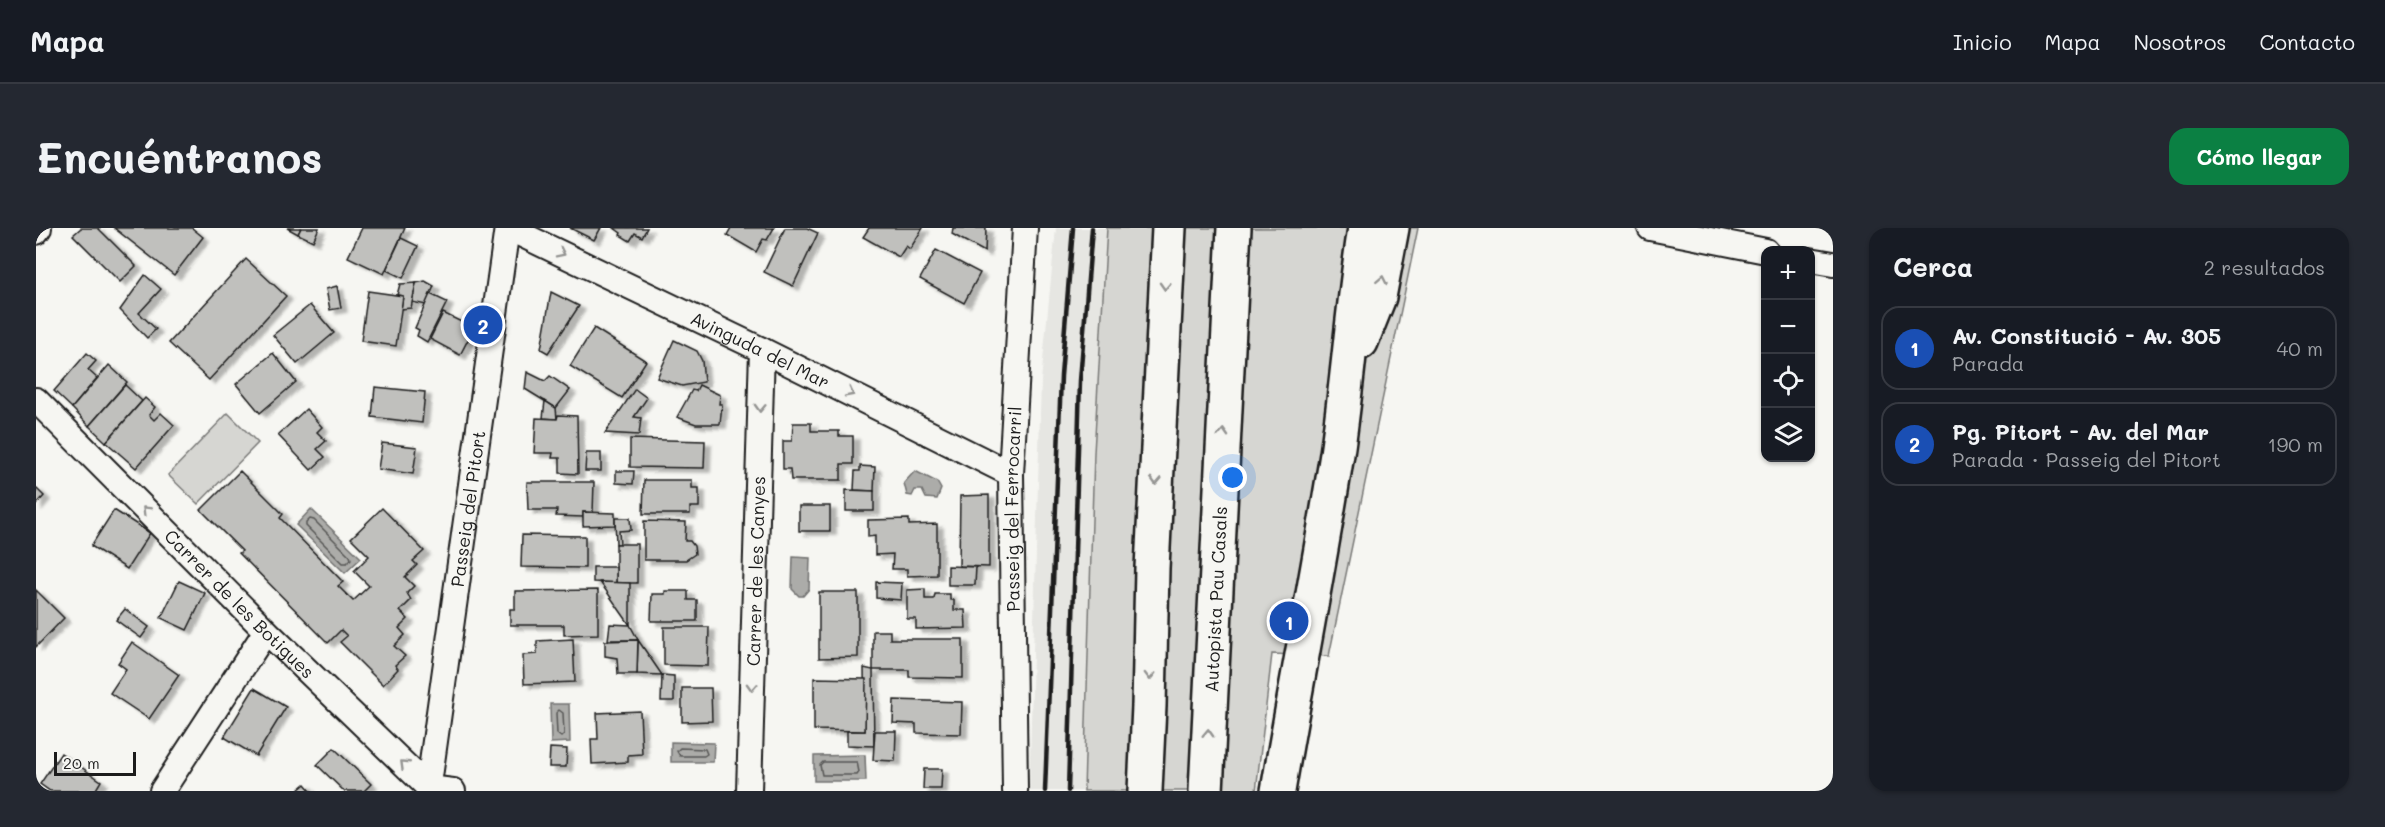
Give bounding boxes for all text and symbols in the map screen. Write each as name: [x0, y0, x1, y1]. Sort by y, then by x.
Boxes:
text: Mapa: [30, 23, 105, 59]
text: Inicio: [1953, 28, 2012, 55]
text: Mapa: [2045, 28, 2100, 55]
text: Nosotros: [2133, 28, 2227, 55]
text: Contacto: [2260, 28, 2355, 55]
button: Cómo llegar: [2169, 128, 2349, 185]
text: Encuéntranos: [36, 129, 322, 184]
one-way arrow: [554, 246, 565, 258]
map controls: [1761, 246, 1815, 462]
button: +: [1761, 246, 1815, 300]
text: Cerca: [1893, 250, 1973, 284]
text: 2 resultados: [2204, 254, 2325, 280]
one-way arrow: [1375, 276, 1388, 286]
one-way arrow: [1159, 282, 1172, 291]
button: −: [1761, 300, 1815, 354]
pin: 2: [464, 302, 502, 348]
street label: Avinguda del Mar: [687, 306, 834, 394]
text: Av. Constitució - Av. 305: [1952, 321, 2221, 350]
text: 1: [1910, 335, 1919, 361]
text: 40 m: [2277, 335, 2323, 361]
text: Parada: [1952, 350, 2024, 376]
button: locate: [1761, 354, 1815, 408]
one-way arrow: [843, 386, 854, 398]
one-way arrow: [754, 403, 767, 412]
street label: Passeig del Ferrocarril: [999, 406, 1027, 612]
button: layers: [1761, 408, 1815, 462]
text: Pg. Pitort - Av. del Mar: [1952, 417, 2209, 446]
one-way arrow: [1216, 428, 1229, 437]
street label: Passeig del Pitort: [445, 429, 490, 588]
text: 2: [1909, 431, 1920, 457]
text: 190 m: [2268, 431, 2323, 457]
text: Parada · Passeig del Pitort: [1952, 446, 2221, 472]
your location: [1218, 463, 1247, 492]
street label: Carrer de les Canyes: [741, 476, 770, 666]
one-way arrow: [1149, 477, 1162, 486]
one-way arrow: [142, 506, 153, 517]
street label: Autopista Pau Casals: [1199, 506, 1232, 693]
street label: Carrer de les Botigues: [159, 524, 320, 683]
pin: 1: [1270, 598, 1308, 644]
one-way arrow: [1143, 672, 1156, 681]
one-way arrow: [746, 682, 758, 691]
one-way arrow: [1202, 728, 1215, 737]
scale bar: [54, 749, 136, 776]
text: 20 m: [63, 752, 100, 773]
one-way arrow: [401, 761, 412, 772]

